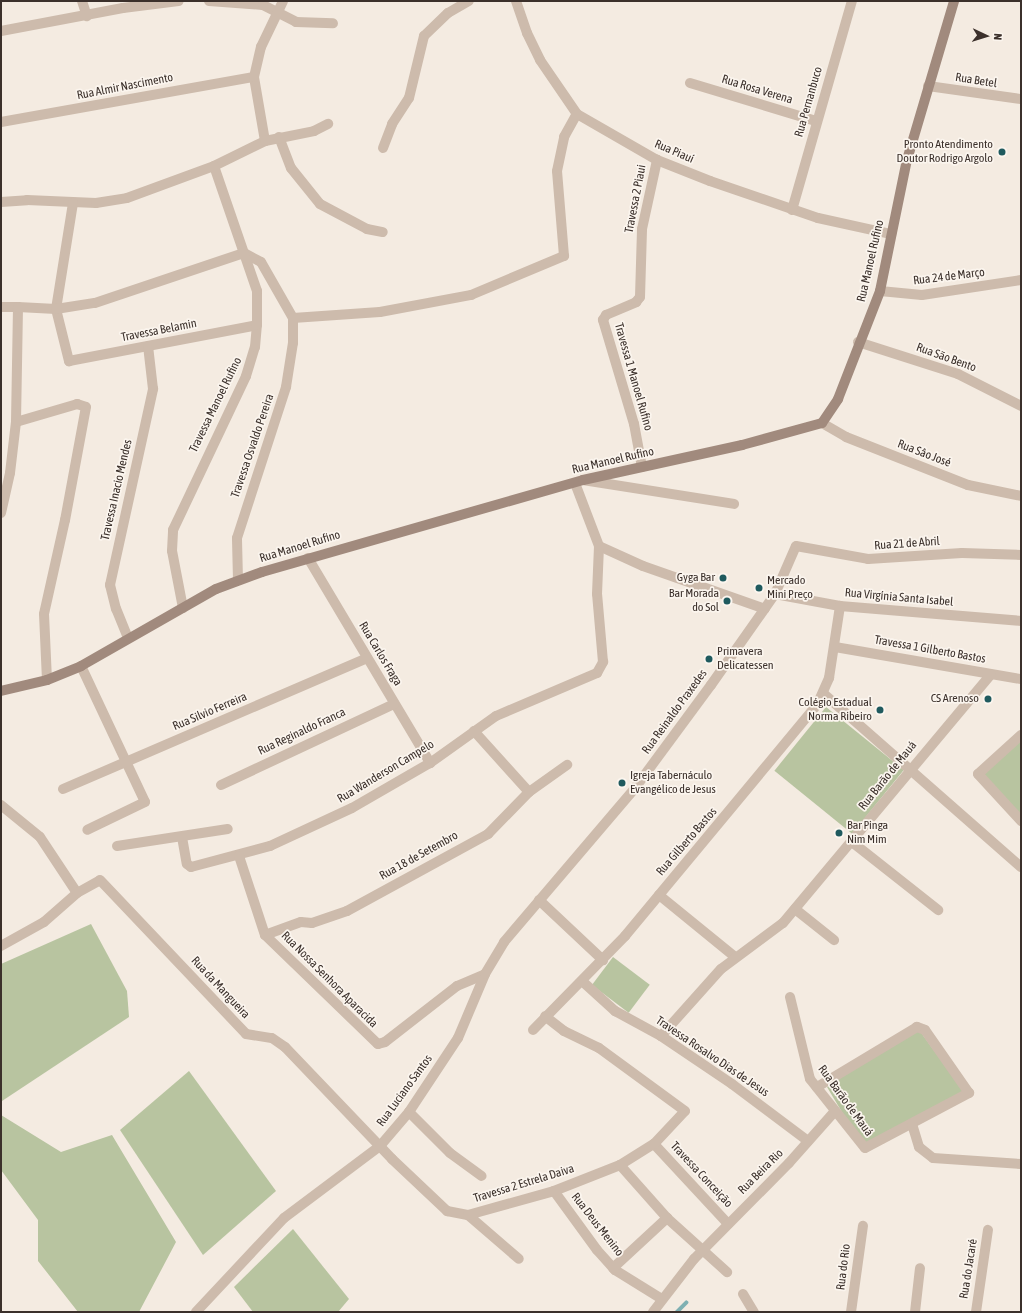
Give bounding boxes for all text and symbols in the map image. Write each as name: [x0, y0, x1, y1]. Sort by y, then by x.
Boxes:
north arrow: [966, 16, 1006, 56]
text: N: [992, 33, 1004, 40]
street label: Rua Pernanbuco: [792, 65, 826, 139]
street label: Rua Almir Nascimento: [76, 71, 174, 103]
street label: Rua Betel: [954, 71, 998, 91]
street label: Rua Rosa Verena: [720, 72, 794, 108]
street label: Rua Piauí: [652, 137, 696, 167]
place label: Pronto Atendimento Doutor Rodrigo Argolo: [897, 138, 993, 166]
marker: Pronto Atendimento Doutor Rodrigo Argolo: [996, 146, 1008, 158]
street label: Travessa 2 Piaui: [622, 164, 650, 234]
street label: Rua Manoel Rufino: [855, 219, 887, 303]
street label: Rua 24 de Março: [912, 265, 986, 289]
street label: Travessa Belamin: [120, 317, 198, 345]
street label: Travessa 1 Manoel Rufino: [611, 321, 655, 433]
street label: Rua São Bento: [914, 340, 978, 376]
street label: Travessa Manoel Rufino: [187, 355, 245, 455]
street label: Travessa Osvaldo Pereira: [228, 392, 278, 500]
street label: Rua Sâo José: [895, 437, 953, 471]
street label: Travessa Inacio Mendes: [98, 438, 136, 542]
street label: Rua Manoel Rufino: [571, 445, 655, 477]
street label: Rua Manoel Rufino: [258, 528, 342, 566]
street label: Rua 21 de Abril: [874, 535, 940, 553]
place label: Gyga Bar: [677, 571, 715, 585]
marker: Gyga Bar: [718, 573, 728, 583]
place label: Mercado Mini Preço: [767, 574, 813, 602]
marker: Mercado Mini Preço: [754, 583, 764, 593]
street label: Rua Virgínia Santa Isabel: [844, 586, 954, 610]
place label: Bar Morada do Sol: [669, 587, 719, 615]
marker: Bar Morada do Sol: [722, 596, 732, 606]
street label: Rua Carlos Fraga: [355, 619, 405, 689]
street label: Travessa 1 Gilberto Bastos: [873, 633, 987, 667]
place label: Primavera Delicatessen: [717, 645, 774, 673]
marker: Primavera Delicatessen: [704, 654, 714, 664]
street label: Rua Reinaldo Praxedes: [640, 667, 710, 757]
street label: Rua Silvio Ferreira: [171, 690, 249, 734]
place label: CS Arenoso: [931, 692, 979, 706]
marker: CS Arenoso: [982, 693, 994, 705]
place label: Colégio Estadual Norma Ribeiro: [799, 696, 872, 724]
street label: Rua Reginaldo Franca: [256, 705, 348, 759]
marker: Colégio Estadual Norma Ribeiro: [875, 705, 885, 715]
street label: Rua Wanderson Campelo: [335, 737, 437, 807]
street label: Rua Barão de Mauá: [856, 739, 920, 813]
place label: Igreja Tabernáculo Evangélico de Jesus: [630, 769, 716, 797]
marker: Igreja Tabernáculo Evangélico de Jesus: [617, 778, 627, 788]
street label: Rua Gilberto Bastos: [654, 805, 720, 879]
place label: Bar Pinga Nim Mim: [847, 819, 888, 847]
street label: Rua 18 de Setembro: [377, 828, 461, 884]
marker: Bar Pinga Nim Mim: [834, 828, 844, 838]
street label: Rua Nossa Senhora Aparacida: [278, 929, 380, 1031]
street label: Rua da Mangueira: [188, 954, 252, 1022]
street label: Travessa Rosalvo Dias de Jesus: [653, 1014, 771, 1100]
street label: Rua Luciano Santos: [374, 1052, 436, 1130]
street label: Rua Barão de Mauá: [814, 1063, 876, 1139]
street label: Travessa Conceição: [667, 1139, 735, 1211]
street label: Rua Beira Rio: [735, 1146, 787, 1198]
street label: Travessa 2 Estrela Daiva: [472, 1162, 576, 1206]
street label: Rua Deus Menino: [568, 1190, 626, 1260]
street label: Rua do Jacaré: [957, 1238, 981, 1300]
street label: Rua do Rio: [834, 1243, 854, 1291]

